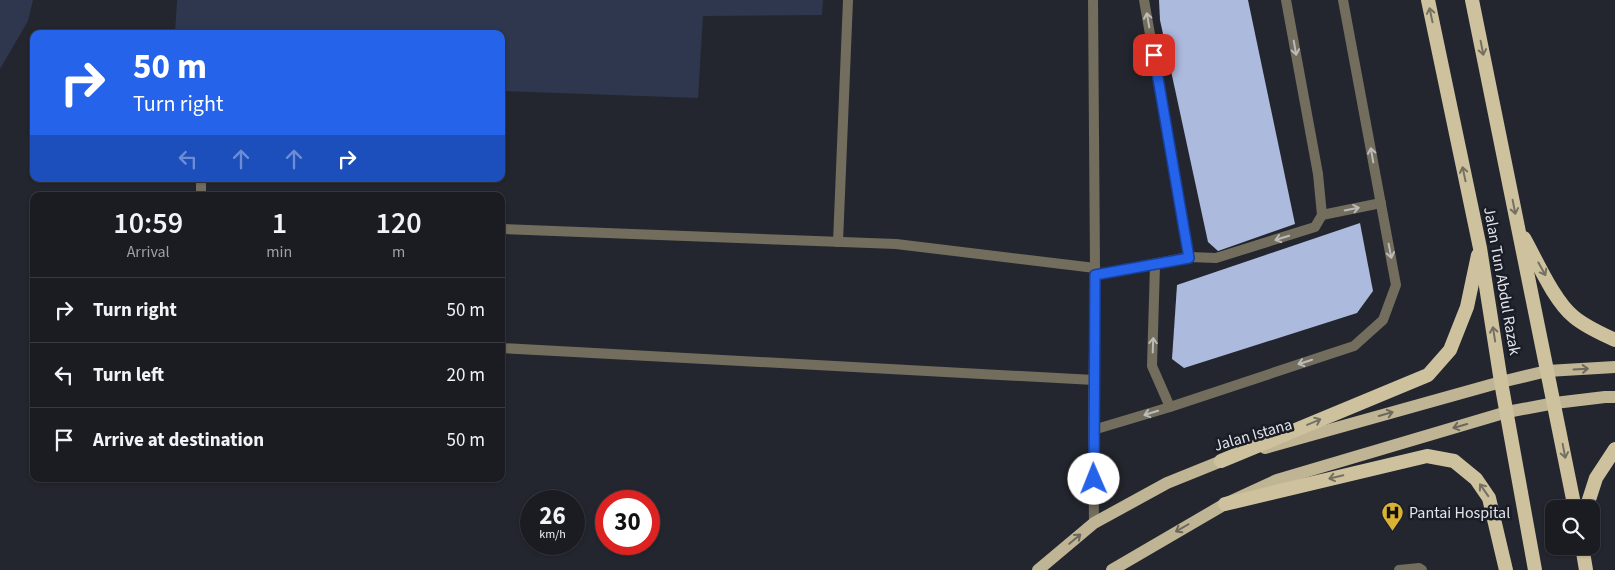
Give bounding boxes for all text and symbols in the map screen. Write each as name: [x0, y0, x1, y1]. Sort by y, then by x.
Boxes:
one-way arrow: [1426, 7, 1436, 23]
one-way arrow: [1142, 12, 1152, 28]
pin: [1133, 34, 1175, 76]
one-way arrow: [1478, 39, 1487, 55]
one-way arrow: [1290, 40, 1300, 56]
icon: arrive: [1140, 41, 1168, 69]
text: 50 m: [133, 42, 207, 92]
icon: right: [50, 50, 115, 115]
text: Turn right: [133, 88, 223, 120]
icon: left: [174, 145, 202, 173]
icon: ahead: [227, 145, 255, 173]
icon: ahead: [280, 145, 308, 173]
icon: right: [333, 145, 361, 173]
one-way arrow: [1367, 148, 1377, 164]
one-way arrow: [1459, 166, 1469, 182]
one-way arrow: [1510, 199, 1519, 215]
text: 10:59: [113, 202, 183, 245]
text: 1: [272, 202, 287, 245]
text: 120: [376, 202, 422, 245]
one-way arrow: [1343, 204, 1359, 213]
street label: Jalan Tun Abdul Razak: [1478, 205, 1526, 357]
one-way arrow: [1275, 233, 1291, 243]
text: Arrival: [127, 241, 170, 263]
text: min: [266, 241, 292, 263]
text: m: [392, 241, 405, 263]
one-way arrow: [1385, 243, 1395, 259]
one-way arrow: [1537, 261, 1547, 276]
icon: right: [50, 296, 78, 324]
text: Turn right: [93, 297, 177, 324]
text: 50 m: [447, 297, 485, 324]
one-way arrow: [1488, 326, 1498, 342]
one-way arrow: [1148, 337, 1158, 353]
one-way arrow: [1298, 358, 1313, 367]
icon: left: [50, 361, 78, 389]
text: Turn left: [93, 362, 164, 389]
text: 20 m: [447, 362, 485, 389]
one-way arrow: [1573, 365, 1589, 374]
one-way arrow: [1143, 408, 1159, 418]
one-way arrow: [1377, 409, 1393, 419]
street label: Jalan Istana: [1211, 413, 1295, 457]
one-way arrow: [1306, 416, 1321, 426]
one-way arrow: [1452, 421, 1468, 431]
icon: arrive: [50, 426, 78, 454]
text: Arrive at destination: [93, 427, 264, 454]
text: 50 m: [447, 427, 485, 454]
one-way arrow: [1559, 443, 1569, 459]
position arrow: [1067, 452, 1119, 504]
one-way arrow: [1329, 473, 1345, 482]
one-way arrow: [1479, 483, 1489, 497]
speed limit sign: 30: [595, 490, 660, 555]
text: 26: [539, 498, 566, 534]
map controls: [1545, 500, 1600, 555]
button: search: [1545, 500, 1600, 555]
hospital icon: Pantai Hospital: [1381, 501, 1405, 532]
place label: Pantai Hospital: [1409, 502, 1510, 524]
one-way arrow: [1175, 523, 1190, 533]
text: km/h: [539, 526, 566, 543]
one-way arrow: [1068, 533, 1081, 544]

